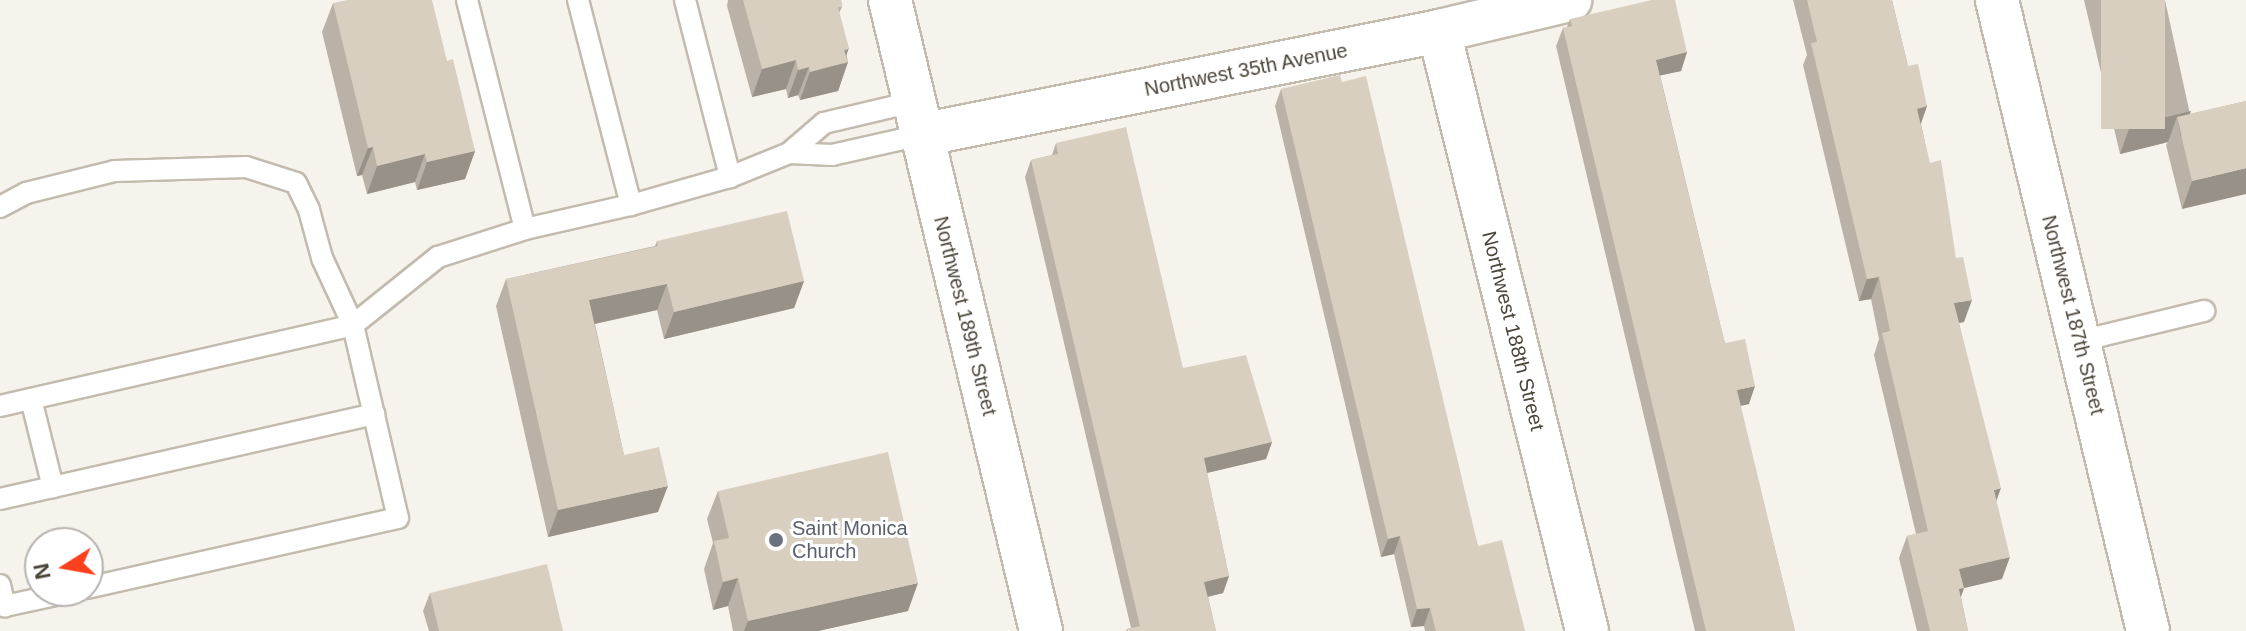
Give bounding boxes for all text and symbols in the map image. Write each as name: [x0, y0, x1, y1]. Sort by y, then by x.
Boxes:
street label: Northwest 35th Avenue: [1142, 38, 1350, 102]
street label: Northwest 187th Street: [2037, 213, 2109, 417]
street label: Northwest 189th Street: [929, 214, 1001, 418]
street label: Northwest 188th Street: [1477, 229, 1549, 433]
place label: Saint Monica Church: [792, 516, 908, 563]
north arrow: [24, 527, 104, 607]
marker: Saint Monica Church: [767, 531, 785, 549]
text: N: [28, 561, 56, 581]

